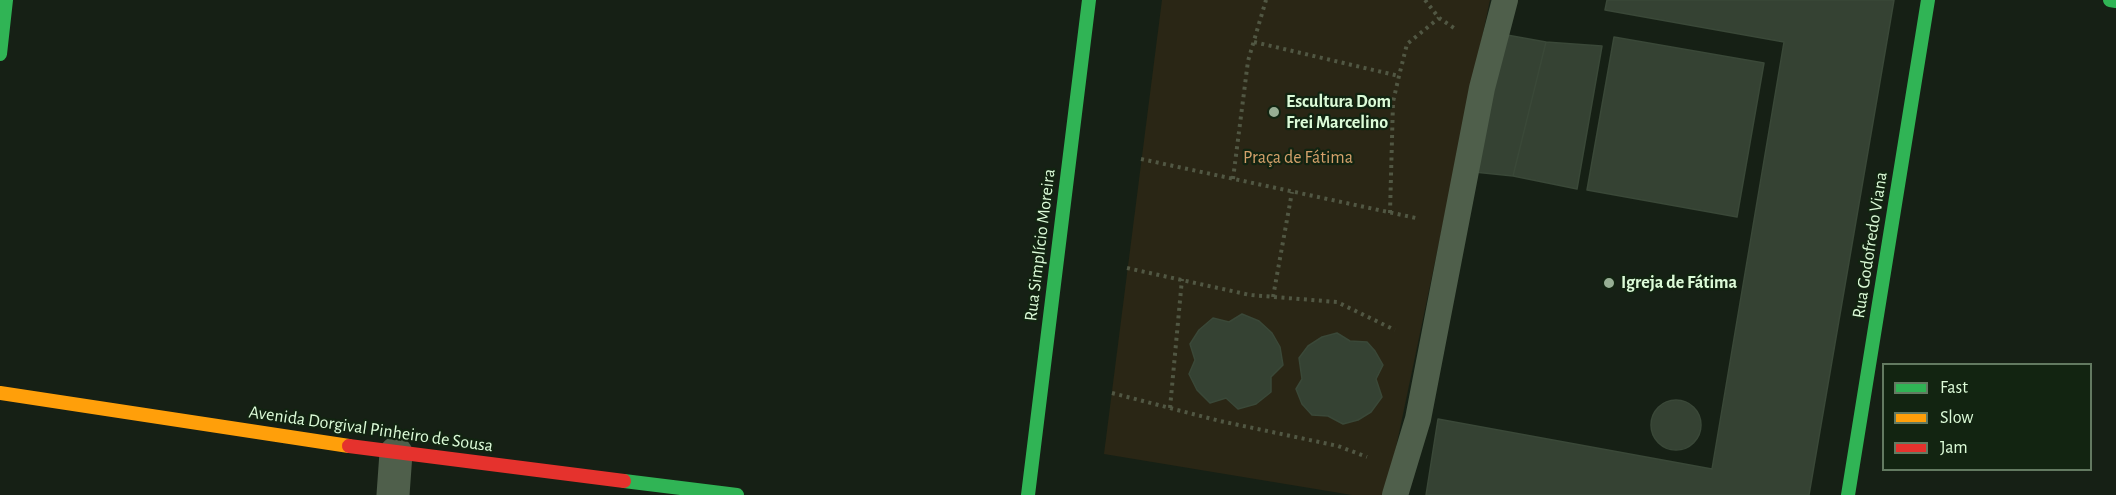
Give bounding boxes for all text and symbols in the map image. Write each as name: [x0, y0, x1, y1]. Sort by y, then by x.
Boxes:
place label: Escultura Dom Frei Marcelino: [1286, 91, 1391, 134]
marker: Escultura Dom Frei Marcelino: [1267, 105, 1281, 119]
park label: Praça de Fátima: [1243, 147, 1353, 169]
street label: Rua Simplício Moreira: [1020, 168, 1060, 322]
street label: Rua Godofredo Viana: [1848, 170, 1892, 320]
place label: Igreja de Fátima: [1621, 272, 1737, 294]
marker: Igreja de Fátima: [1602, 276, 1616, 290]
legend: [1882, 363, 2092, 471]
text: Fast: [1940, 379, 1968, 397]
street label: Avenida Dorgival Pinheiro de Sousa: [247, 401, 495, 457]
text: Slow: [1940, 409, 1973, 427]
text: Jam: [1940, 439, 1968, 457]

